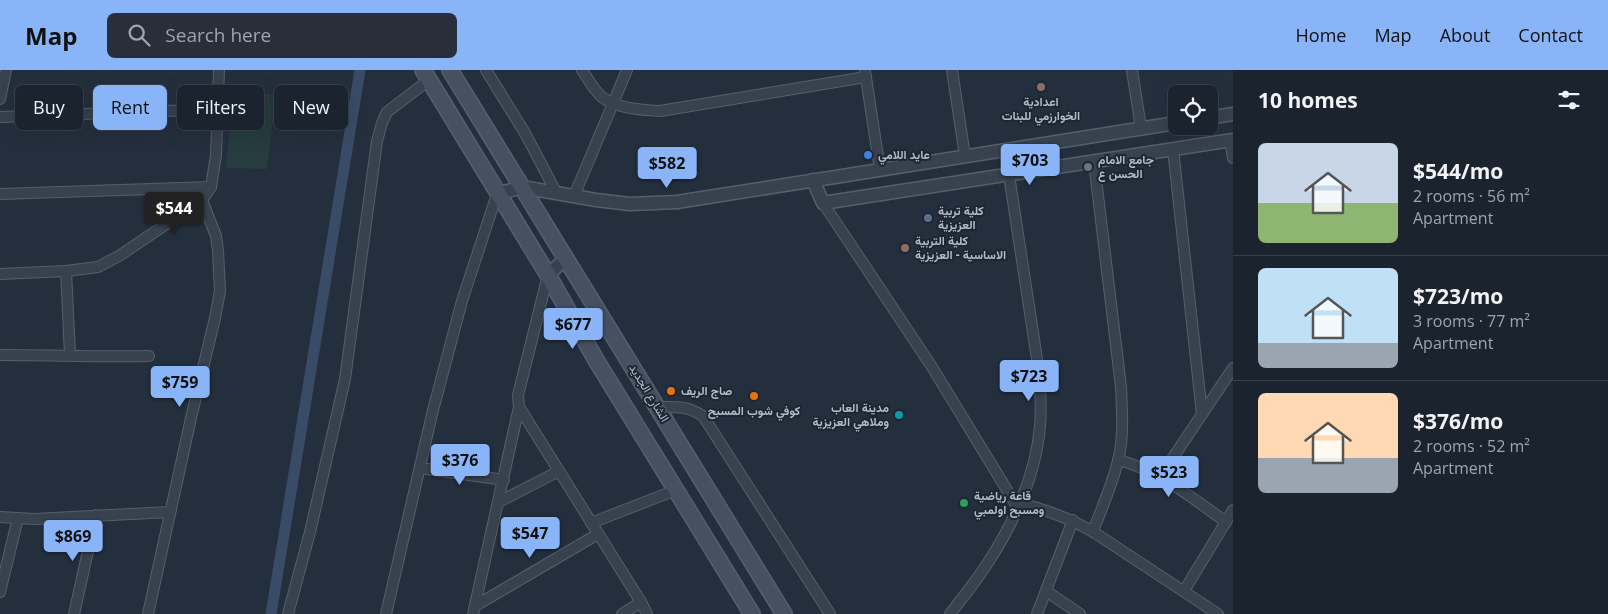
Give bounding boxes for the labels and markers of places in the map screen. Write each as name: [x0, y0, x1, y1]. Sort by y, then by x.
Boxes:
marker: اعدادية الخوارزمي للبنات: [1035, 81, 1047, 93]
place label: اعدادية الخوارزمي للبنات: [1002, 93, 1080, 126]
pin: $703: [1000, 144, 1060, 186]
pin: $582: [637, 146, 697, 189]
place label: عايد اللامي: [878, 146, 930, 165]
marker: عايد اللامي: [862, 149, 874, 161]
place label: جامع الامام الحسن ع: [1098, 151, 1154, 182]
marker: جامع الامام الحسن ع: [1082, 161, 1094, 173]
pin: $544: [144, 191, 204, 234]
place label: كلية تربية العزيزية: [938, 202, 984, 233]
marker: كلية تربية العزيزية: [922, 212, 934, 224]
place label: كلية التربية الاساسية - العزيزية: [915, 232, 1006, 263]
marker: كلية التربية الاساسية - العزيزية: [899, 242, 911, 254]
pin: $677: [543, 308, 603, 350]
pin: $723: [999, 360, 1059, 402]
pin: $759: [150, 366, 210, 408]
place label: صاج الريف: [681, 382, 732, 399]
marker: صاج الريف: [665, 385, 677, 397]
marker: كوفي شوب المسبح: [748, 390, 760, 402]
place label: مدينة العاب وملاهي العزيزية: [812, 399, 889, 432]
place label: كوفي شوب المسبح: [708, 402, 801, 421]
marker: مدينة العاب وملاهي العزيزية: [893, 409, 905, 421]
pin: $376: [430, 444, 490, 486]
pin: $523: [1139, 456, 1199, 498]
place label: قاعة رياضية ومسبح اولمبي: [974, 487, 1045, 520]
marker: قاعة رياضية ومسبح اولمبي: [958, 497, 970, 509]
pin: $547: [500, 516, 560, 559]
pin: $869: [43, 520, 103, 562]

